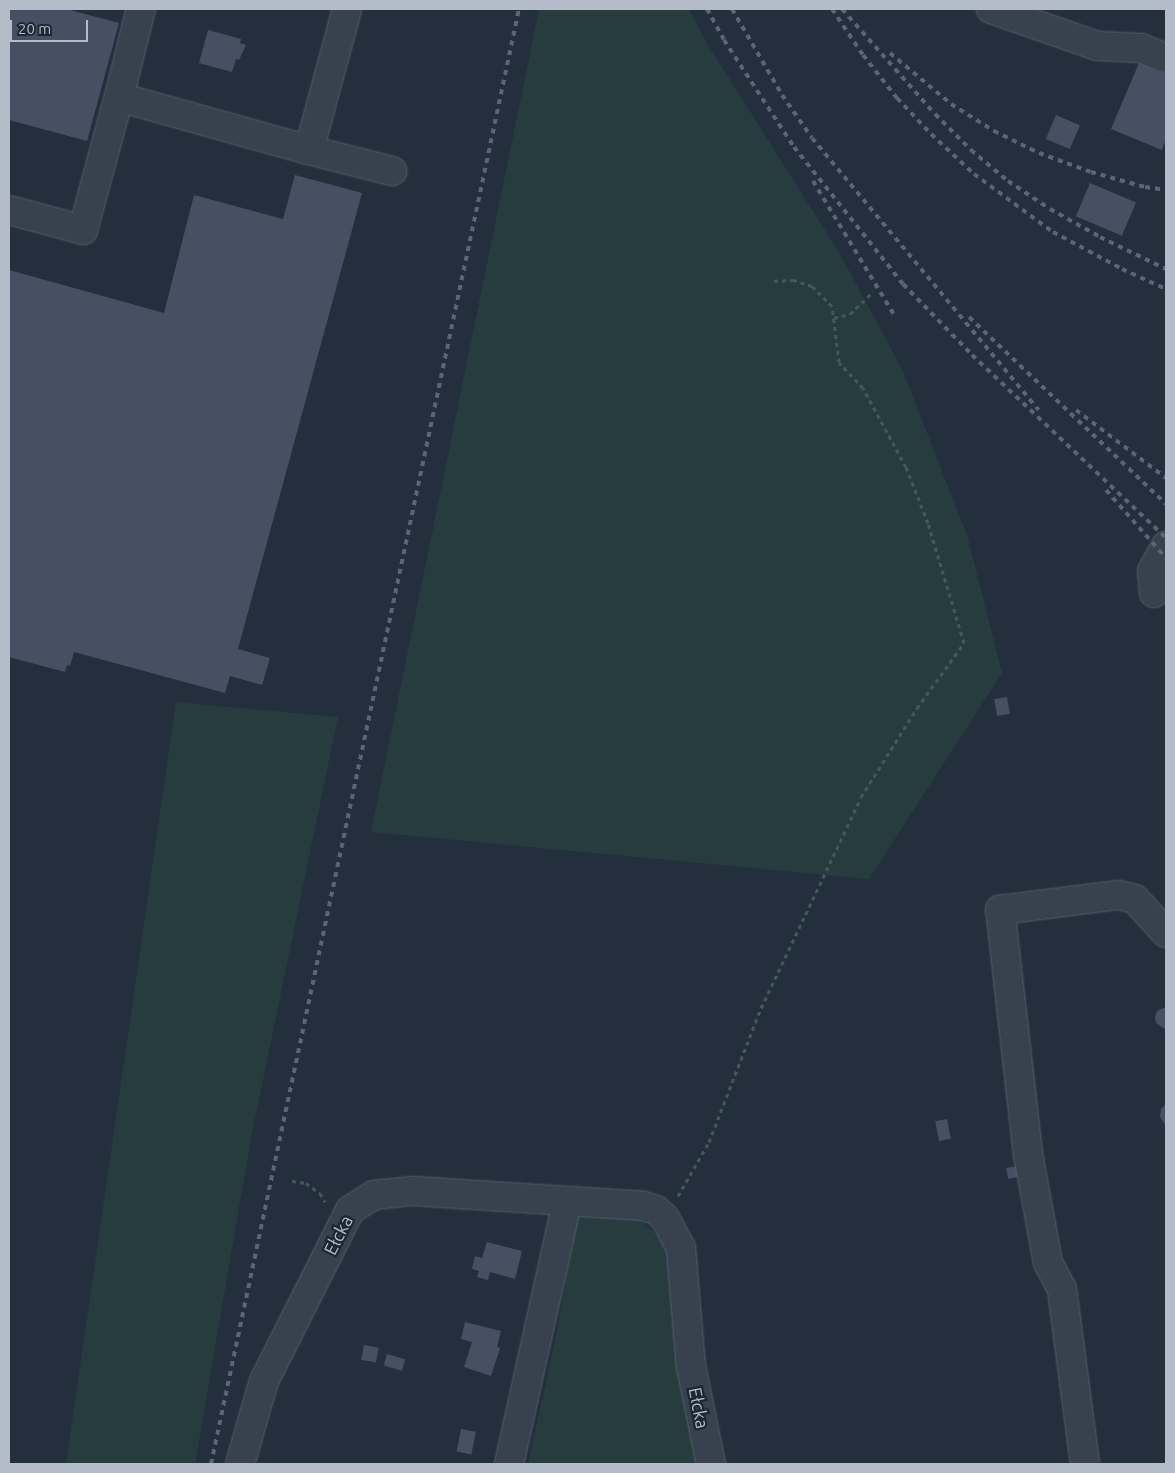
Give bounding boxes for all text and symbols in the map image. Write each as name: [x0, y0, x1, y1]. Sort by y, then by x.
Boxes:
scale bar: [12, 10, 90, 42]
text: 20 m: [18, 20, 51, 37]
street label: Ełcka: [319, 1212, 357, 1258]
street label: Ełcka: [684, 1386, 714, 1430]

